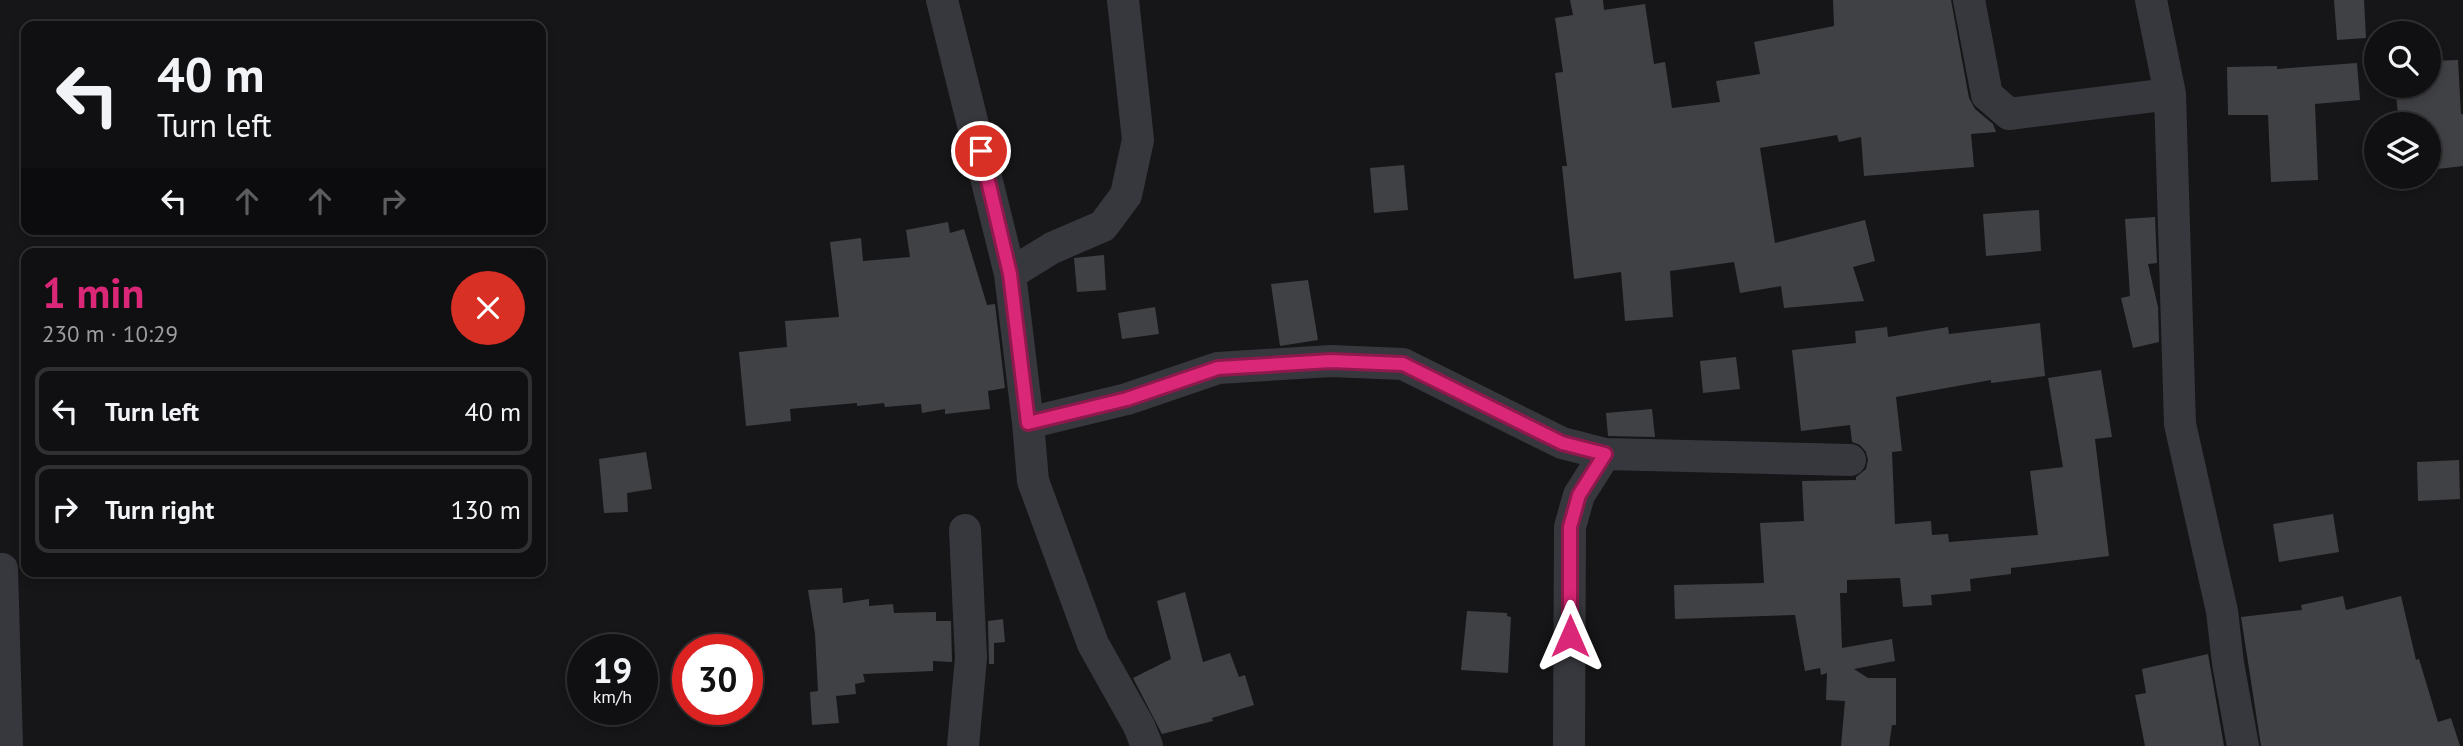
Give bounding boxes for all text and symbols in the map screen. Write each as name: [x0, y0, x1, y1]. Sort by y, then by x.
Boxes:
map controls: [2364, 21, 2441, 189]
button: search: [2364, 21, 2441, 98]
text: 40 m: [157, 42, 264, 106]
icon: left: [42, 49, 133, 140]
text: Turn left: [157, 104, 272, 146]
button: layers: [2364, 112, 2441, 189]
pin: [951, 121, 1011, 181]
icon: arrive: [962, 132, 1000, 170]
icon: left: [155, 182, 193, 220]
icon: ahead: [228, 182, 266, 220]
icon: ahead: [301, 182, 339, 220]
icon: right: [374, 182, 412, 220]
text: 1 min: [42, 265, 144, 320]
button: close: [451, 271, 525, 345]
text: 230 m · 10:29: [42, 319, 178, 348]
icon: left: [46, 392, 84, 430]
text: Turn left: [105, 395, 199, 428]
text: 40 m: [465, 395, 521, 428]
icon: right: [46, 490, 84, 528]
text: Turn right: [105, 493, 214, 526]
text: 130 m: [450, 493, 521, 526]
position arrow: [1533, 599, 1607, 673]
speed limit sign: 30: [672, 634, 763, 725]
text: 19: [593, 647, 632, 693]
text: km/h: [593, 685, 632, 708]

